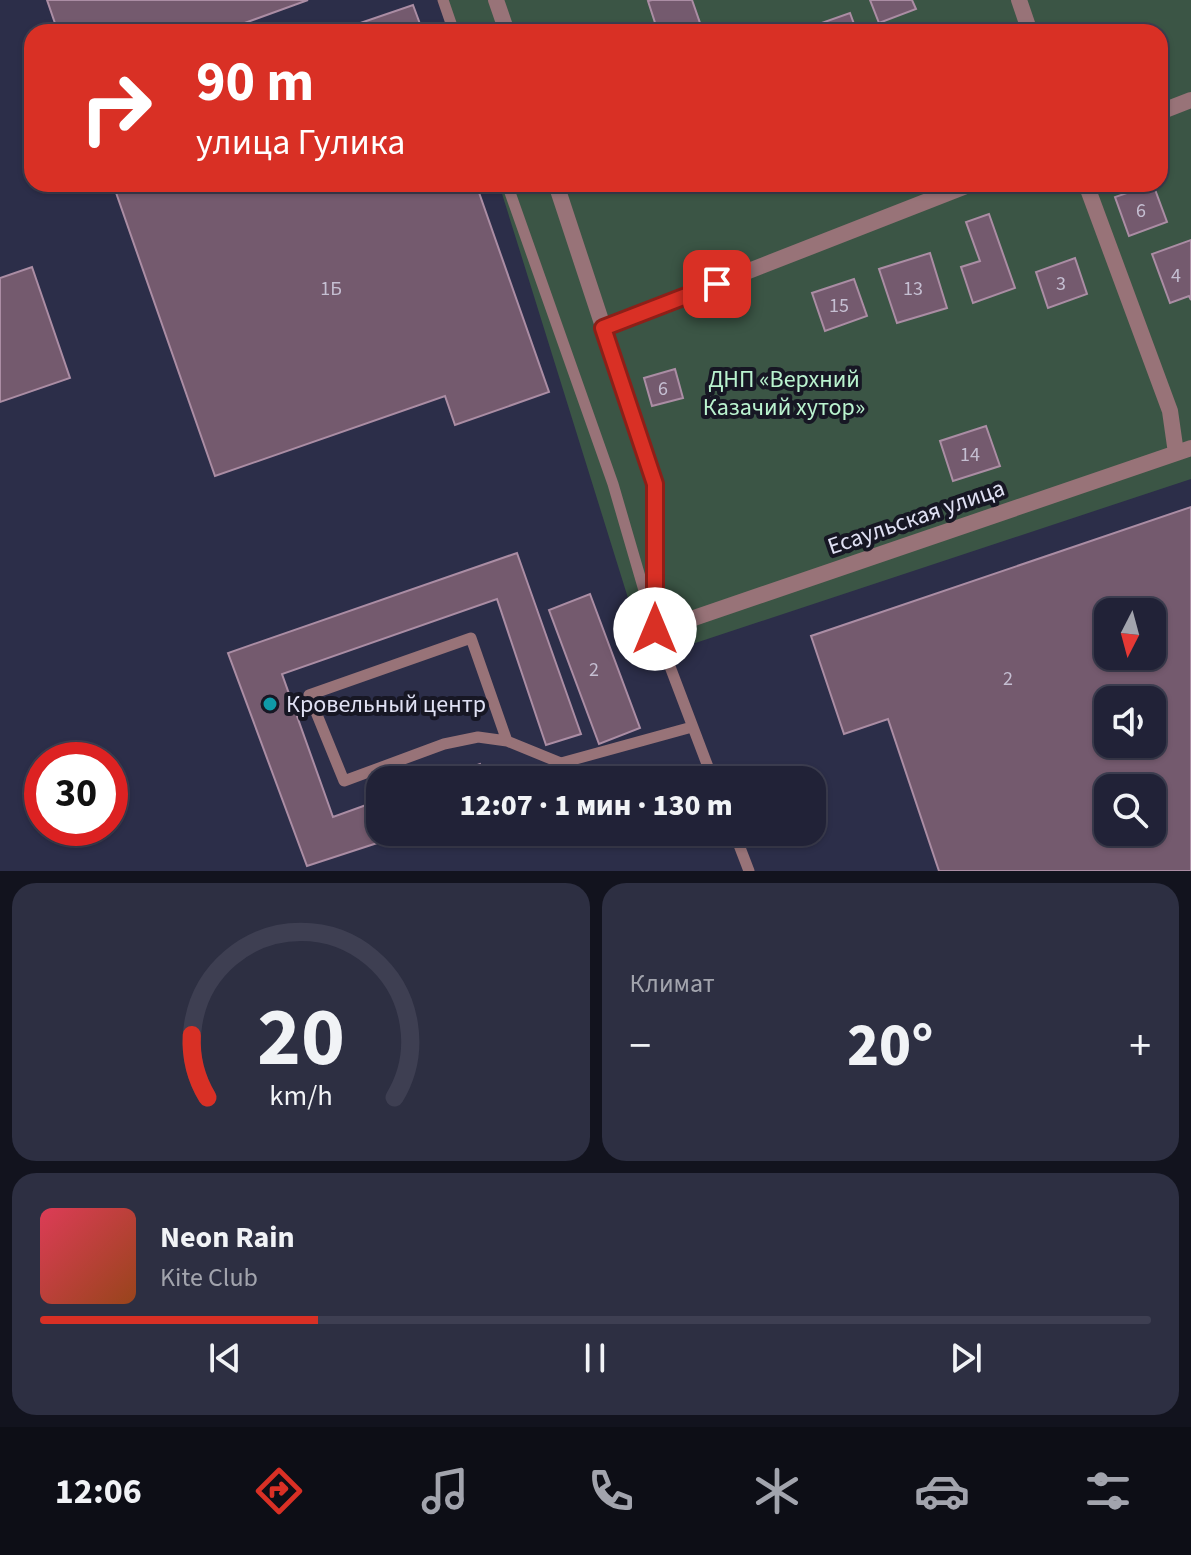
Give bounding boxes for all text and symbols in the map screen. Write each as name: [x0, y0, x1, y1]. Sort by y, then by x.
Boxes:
text: 90 m: [196, 43, 314, 122]
icon: right: [64, 56, 168, 160]
text: улица Гулика: [196, 117, 405, 168]
house number: 6: [1136, 197, 1146, 225]
pin: [683, 250, 751, 318]
icon: arrive: [695, 262, 739, 306]
house number: 4: [1171, 262, 1181, 290]
house number: 3: [1056, 270, 1066, 298]
house number: 1Б: [320, 275, 342, 303]
house number: 13: [903, 275, 923, 303]
house number: 15: [829, 292, 849, 320]
park label: ДНП «Верхний Казачий хутор»: [703, 362, 865, 425]
house number: 6: [658, 375, 668, 403]
house number: 14: [960, 441, 980, 469]
street label: Есаульская улица: [823, 471, 1010, 564]
position arrow: [613, 587, 697, 671]
north arrow: [1094, 598, 1166, 670]
map controls: [1094, 598, 1166, 846]
house number: 2: [589, 656, 599, 684]
house number: 2: [1003, 665, 1013, 693]
button: sound: [1094, 686, 1166, 758]
place label: Кровельный центр: [286, 687, 486, 722]
marker: Кровельный центр: [261, 695, 279, 713]
speed limit sign: 30: [24, 742, 128, 846]
button: search: [1094, 774, 1166, 846]
text: 12:07 · 1 мин · 130 m: [459, 784, 733, 827]
text: Климат: [630, 965, 715, 1002]
text: 20: [257, 979, 345, 1097]
text: 20°: [847, 1004, 933, 1089]
text: −: [630, 1015, 651, 1078]
text: +: [1129, 1015, 1151, 1078]
text: km/h: [269, 1076, 332, 1116]
text: Neon Rain: [160, 1216, 295, 1259]
text: Kite Club: [160, 1259, 258, 1296]
icon: previous: [203, 1336, 247, 1380]
icon: pause: [573, 1336, 617, 1380]
icon: next: [944, 1336, 988, 1380]
icon: directions: [251, 1463, 307, 1519]
icon: music: [417, 1463, 473, 1519]
icon: phone: [583, 1463, 639, 1519]
icon: climate: [749, 1463, 805, 1519]
icon: car: [914, 1463, 970, 1519]
icon: filters: [1080, 1463, 1136, 1519]
text: 12:06: [55, 1466, 142, 1517]

